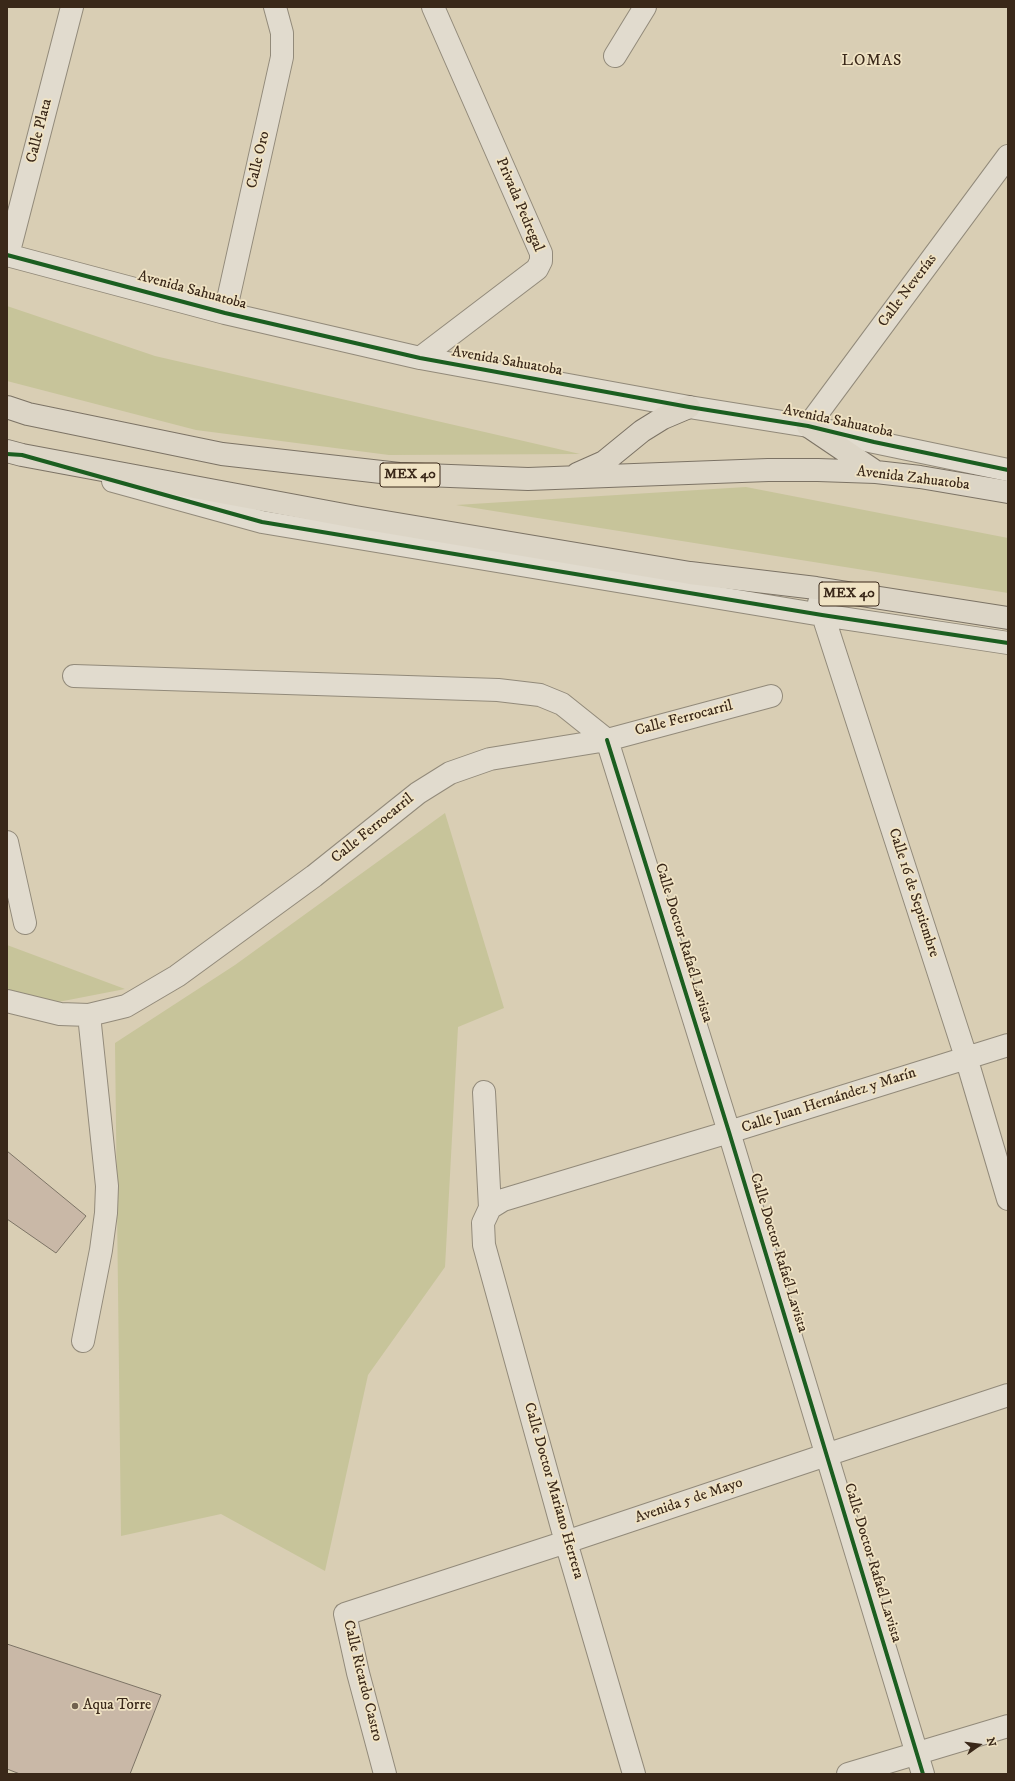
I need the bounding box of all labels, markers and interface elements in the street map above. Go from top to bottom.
district label: LOMAS [842,52,902,72]
street label: Calle Plata [23,97,57,165]
street label: Calle Oro [244,130,274,190]
street label: Privada Pedregal [491,155,547,255]
street label: Calle Neverías [875,251,941,331]
street label: Avenida Sahuatoba [136,268,248,314]
street label: Avenida Sahuatoba [450,343,564,381]
street label: Avenida Sahuatoba [781,402,895,442]
road number: MEX 40 [380,463,440,487]
street label: Avenida Zahuatoba [855,463,971,495]
road number: MEX 40 [819,582,879,606]
street label: Calle Ferrocarril [633,697,735,741]
street label: Calle Ferrocarril [328,790,418,868]
street label: Calle 16 de Septiembre [884,826,942,960]
street label: Calle Doctor Rafaél Lavista [650,861,716,1025]
street label: Calle Juan Hernández y Marín [739,1064,919,1138]
street label: Calle Doctor Rafaél Lavista [745,1171,811,1335]
street label: Calle Doctor Mariano Herrera [519,1401,587,1581]
street label: Avenida 5 de Mayo [633,1474,745,1528]
street label: Calle Doctor Rafaél Lavista [839,1481,905,1645]
street label: Calle Ricardo Castro [338,1619,386,1743]
place label: Aqua Torre [83,1697,151,1715]
marker: Aqua Torre [70,1701,80,1711]
north arrow [959,1725,999,1765]
text: N [983,1736,999,1748]

